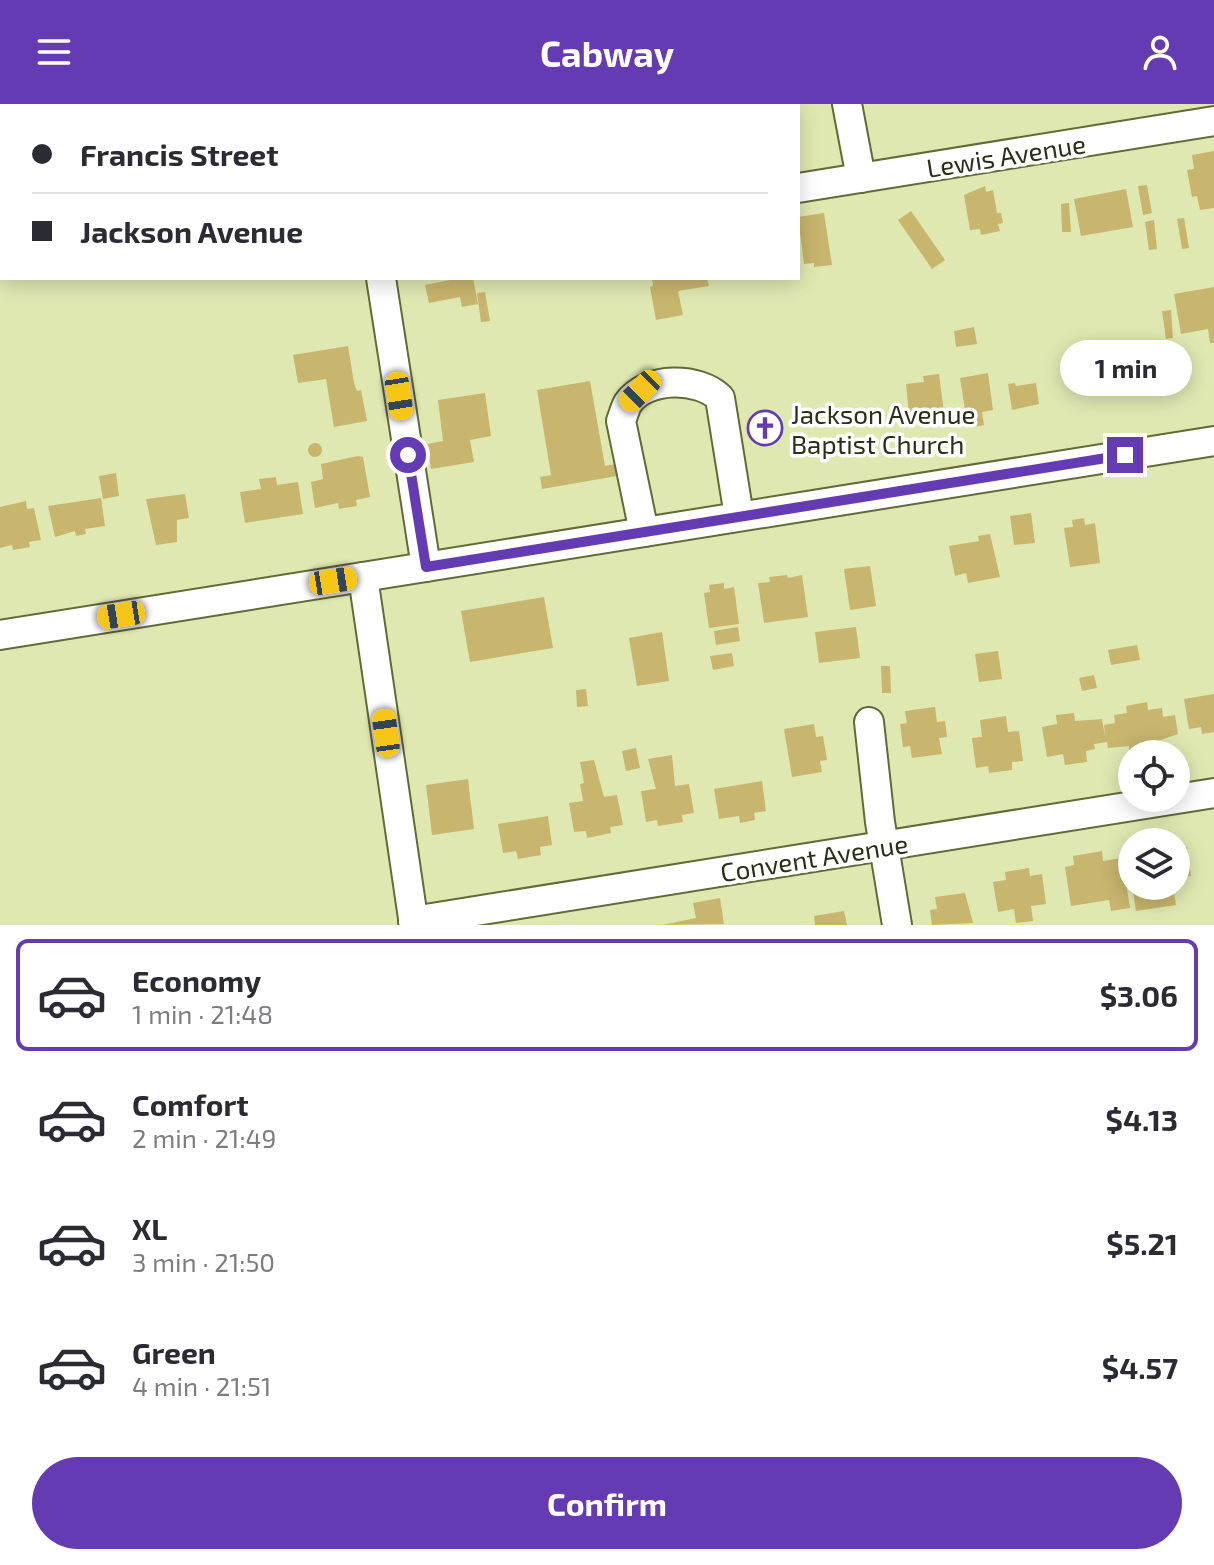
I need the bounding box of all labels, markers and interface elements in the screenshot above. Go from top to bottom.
icon: menu [32,30,76,74]
icon: person [1138,30,1182,74]
text: Cabway [540,31,674,74]
street label: Lewis Avenue [924,127,1088,183]
text: Francis Street [80,136,279,172]
text: Jackson Avenue [80,213,303,249]
callout: 1 min [1059,339,1191,395]
text: 1 min [1095,352,1157,383]
car [615,366,665,416]
car [383,370,415,422]
place label: Jackson Avenue Baptist Church [791,398,975,459]
church icon: Jackson Avenue Baptist Church [746,409,784,447]
route start [390,437,426,473]
route end [1107,437,1143,473]
car [307,565,359,597]
car [95,599,147,631]
car [371,708,401,758]
map controls [1118,740,1190,900]
button: locate [1118,740,1190,812]
street label: Convent Avenue [718,827,910,887]
button: layers [1118,828,1190,900]
icon: car [36,959,108,1031]
text: Economy [132,962,261,998]
text: $3.06 [1100,977,1178,1013]
text: 1 min · 21:48 [132,998,273,1029]
icon: car [36,1083,108,1155]
text: Comfort [132,1086,249,1122]
text: $4.13 [1106,1101,1178,1137]
text: 2 min · 21:49 [132,1122,276,1153]
icon: car [36,1207,108,1279]
text: XL [132,1210,167,1246]
text: $5.21 [1106,1225,1178,1261]
text: 3 min · 21:50 [132,1246,275,1277]
icon: car [36,1331,108,1403]
text: Green [132,1334,216,1370]
text: $4.57 [1102,1349,1178,1385]
text: 4 min · 21:51 [132,1370,271,1401]
button: Confirm [32,1457,1182,1549]

